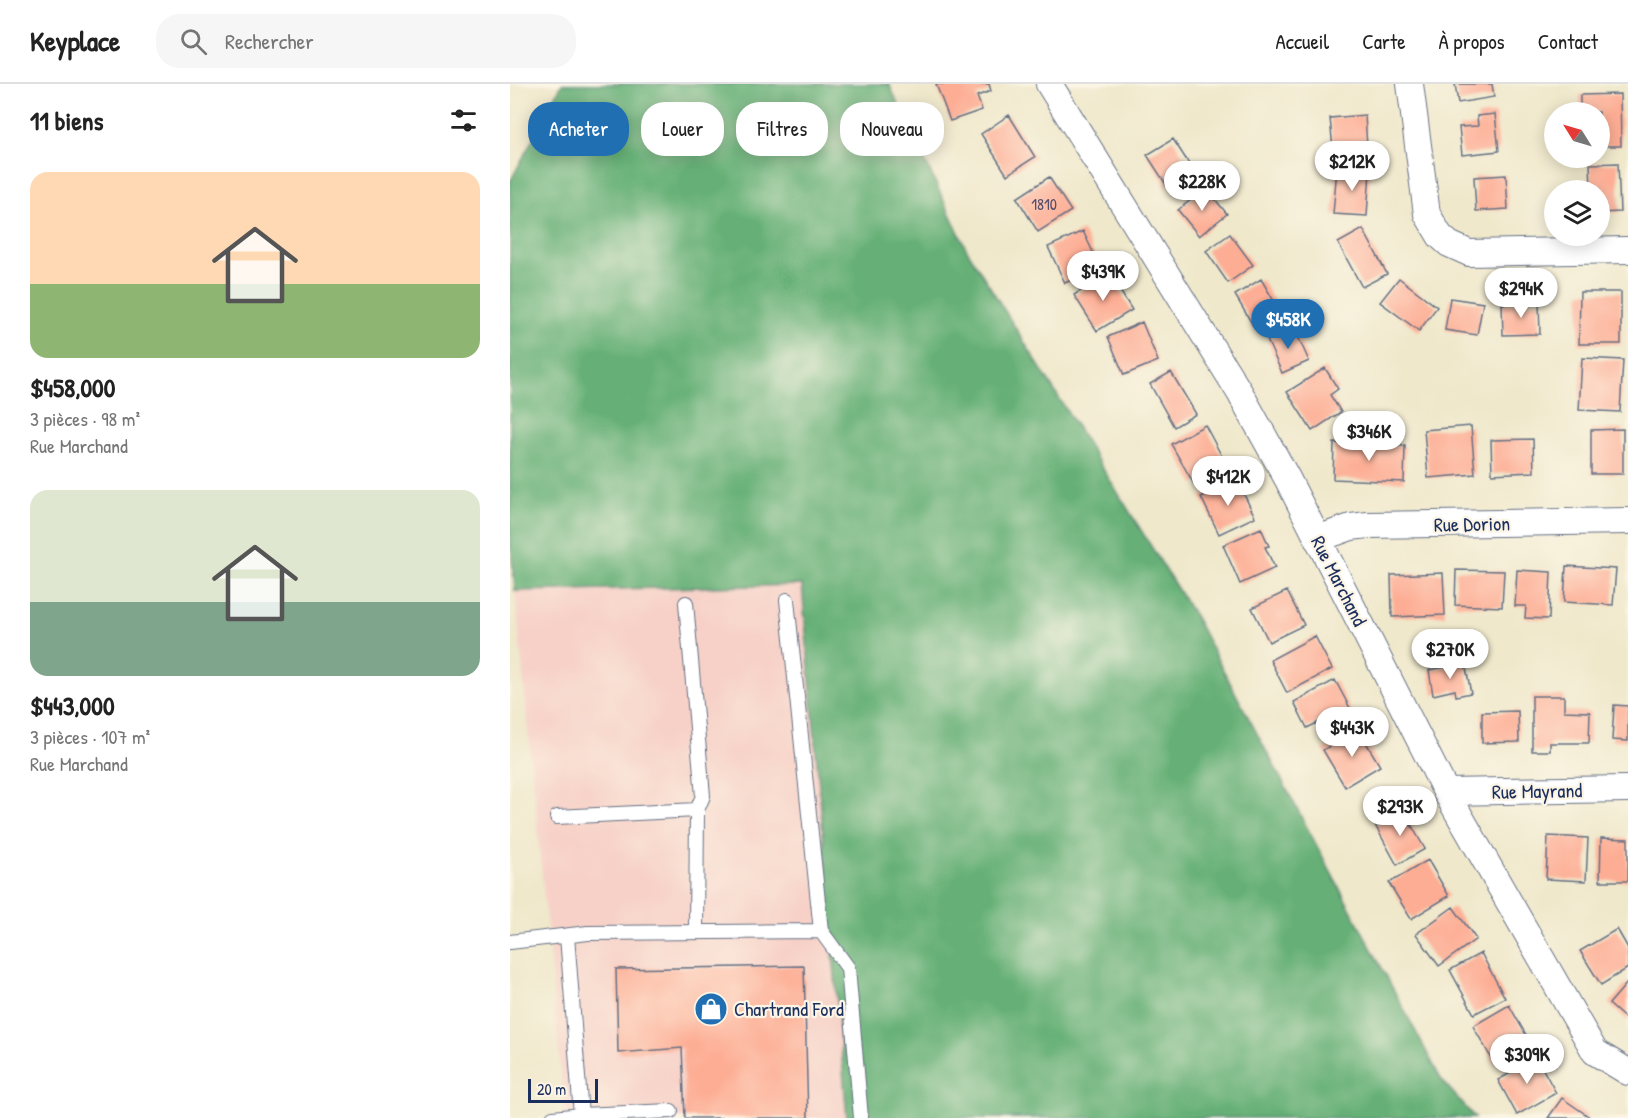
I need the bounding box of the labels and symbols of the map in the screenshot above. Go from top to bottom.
north arrow [1544,102,1610,168]
pin: $212K [1310,141,1394,192]
pin: $228K [1160,161,1244,212]
house number: 1810 [1031,193,1057,215]
pin: $439K [1061,251,1145,302]
pin: $294K [1479,268,1563,319]
pin: $458K [1246,299,1330,350]
pin: $346K [1327,411,1411,462]
pin: $412K [1186,456,1270,507]
street label: Rue Dorion [1434,509,1510,538]
street label: Rue Marchand [1305,531,1374,631]
pin: $270K [1408,629,1492,680]
pin: $443K [1310,707,1394,758]
street label: Rue Mayrand [1492,776,1583,805]
pin: $293K [1358,786,1442,837]
shop icon: Chartrand Ford [693,991,729,1027]
place label: Chartrand Ford [734,995,844,1022]
pin: $309K [1485,1034,1569,1085]
scale bar [528,1076,598,1104]

